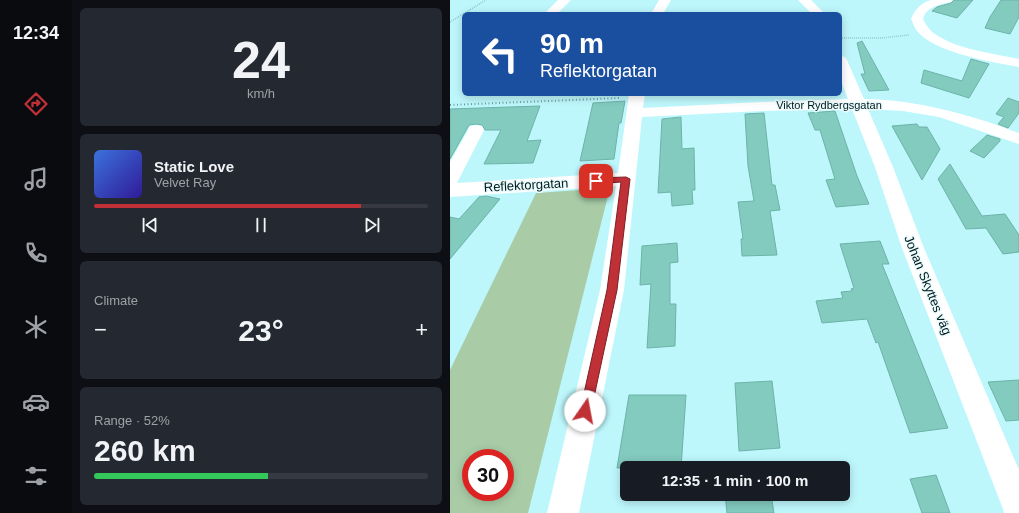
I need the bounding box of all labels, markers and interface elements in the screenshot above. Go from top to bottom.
text: 12:34 [13,23,59,43]
icon: left [474,28,526,80]
text: 90 m [540,28,604,59]
text: 24 [232,31,290,89]
text: Reflektorgatan [540,61,657,81]
text: km/h [247,86,275,101]
icon: directions [22,90,50,118]
street label: Viktor Rydbergsgatan [776,99,882,111]
text: Static Love [154,158,234,175]
pin [579,164,613,198]
icon: music [22,165,50,193]
icon: arrive [585,170,607,192]
text: Velvet Ray [154,175,216,190]
street label: Reflektorgatan [483,175,569,195]
icon: previous [139,214,161,236]
icon: pause [250,214,272,236]
icon: next [361,214,383,236]
street label: Johan Skyttes väg [901,233,955,337]
icon: phone [22,239,50,267]
text: Climate [94,293,138,308]
icon: climate [22,313,50,341]
text: 23° [238,314,284,347]
text: − [94,317,107,342]
text: + [415,317,428,342]
icon: car [22,388,50,416]
position arrow [564,390,606,432]
text: Range · 52% [94,413,170,428]
text: 260 km [94,434,196,467]
speed limit sign: 30 [462,449,514,501]
icon: filters [22,462,50,490]
text: 12:35 · 1 min · 100 m [662,472,808,489]

